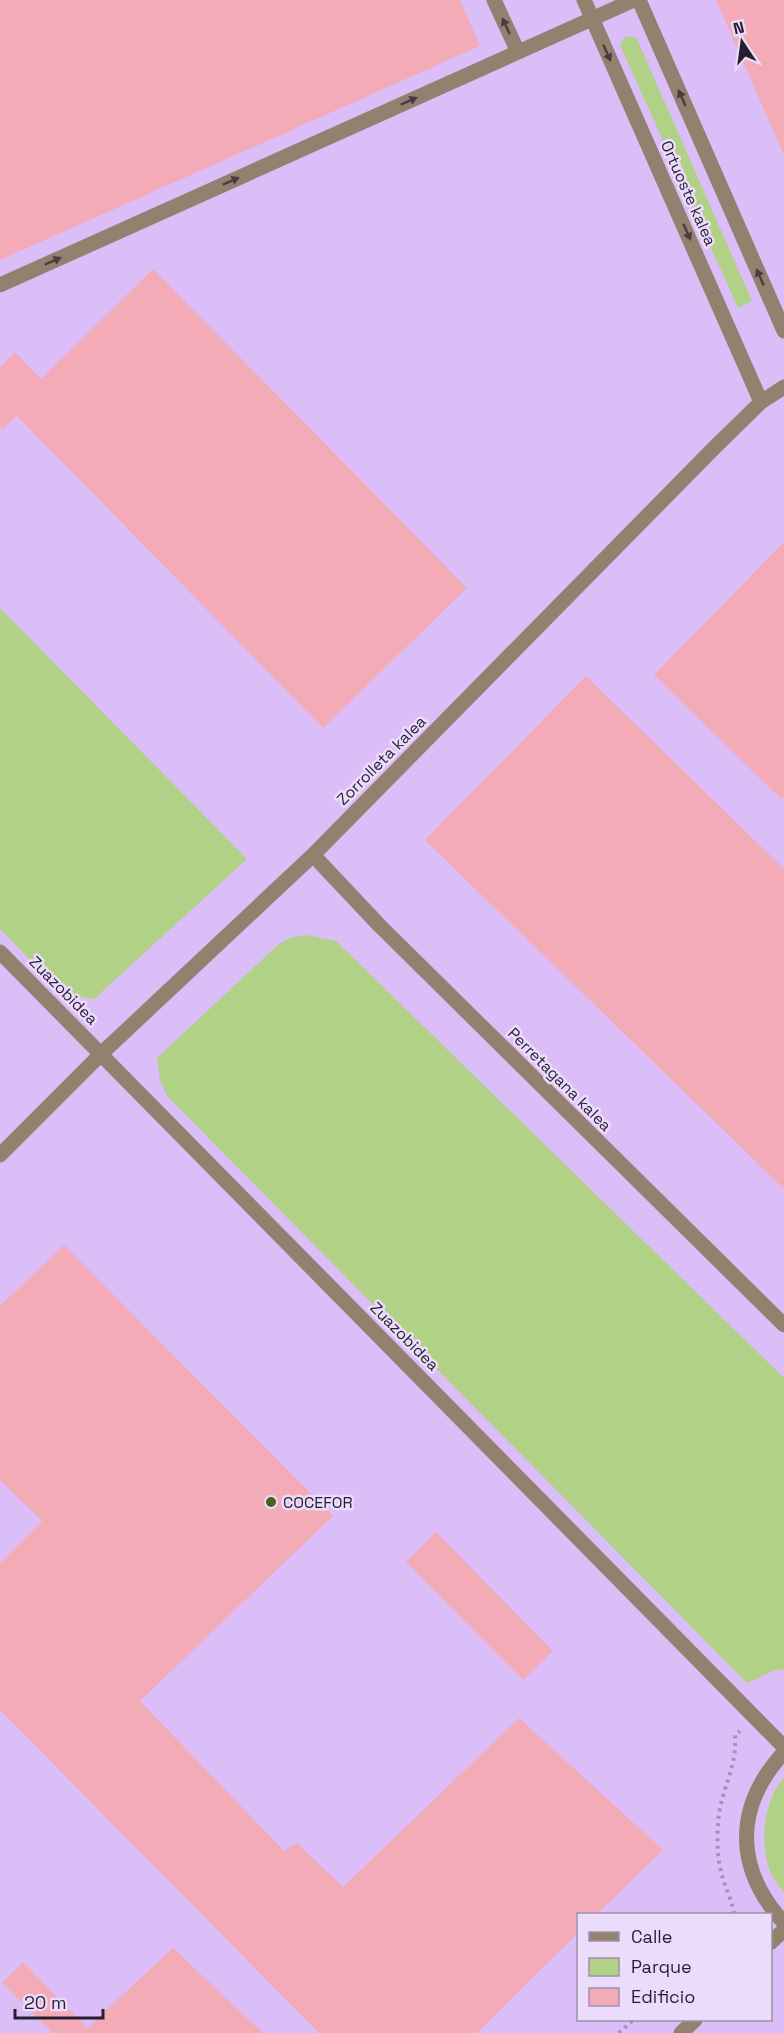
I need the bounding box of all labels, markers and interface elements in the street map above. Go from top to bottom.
north arrow [712,12,772,72]
text: N [731,16,746,39]
one-way arrow [502,18,511,35]
one-way arrow [603,45,612,62]
one-way arrow [677,89,687,107]
one-way arrow [401,96,419,106]
street label: Ortuoste kalea [656,137,721,249]
one-way arrow [223,176,240,185]
one-way arrow [682,223,691,240]
one-way arrow [45,256,62,265]
one-way arrow [755,268,765,286]
street label: Zorrolleta kalea [332,711,431,810]
street label: Zuazobidea [25,951,103,1029]
street label: Perretagana kalea [503,1023,616,1136]
street label: Zuazobidea [366,1297,444,1375]
place label: COCEFOR [283,1492,353,1513]
marker: COCEFOR [264,1495,278,1509]
legend [577,1913,772,2021]
text: Calle [631,1925,672,1948]
text: Parque [631,1955,692,1978]
scale bar [15,1982,104,2020]
text: Edificio [631,1985,695,2008]
text: 20 m [24,1991,67,2014]

